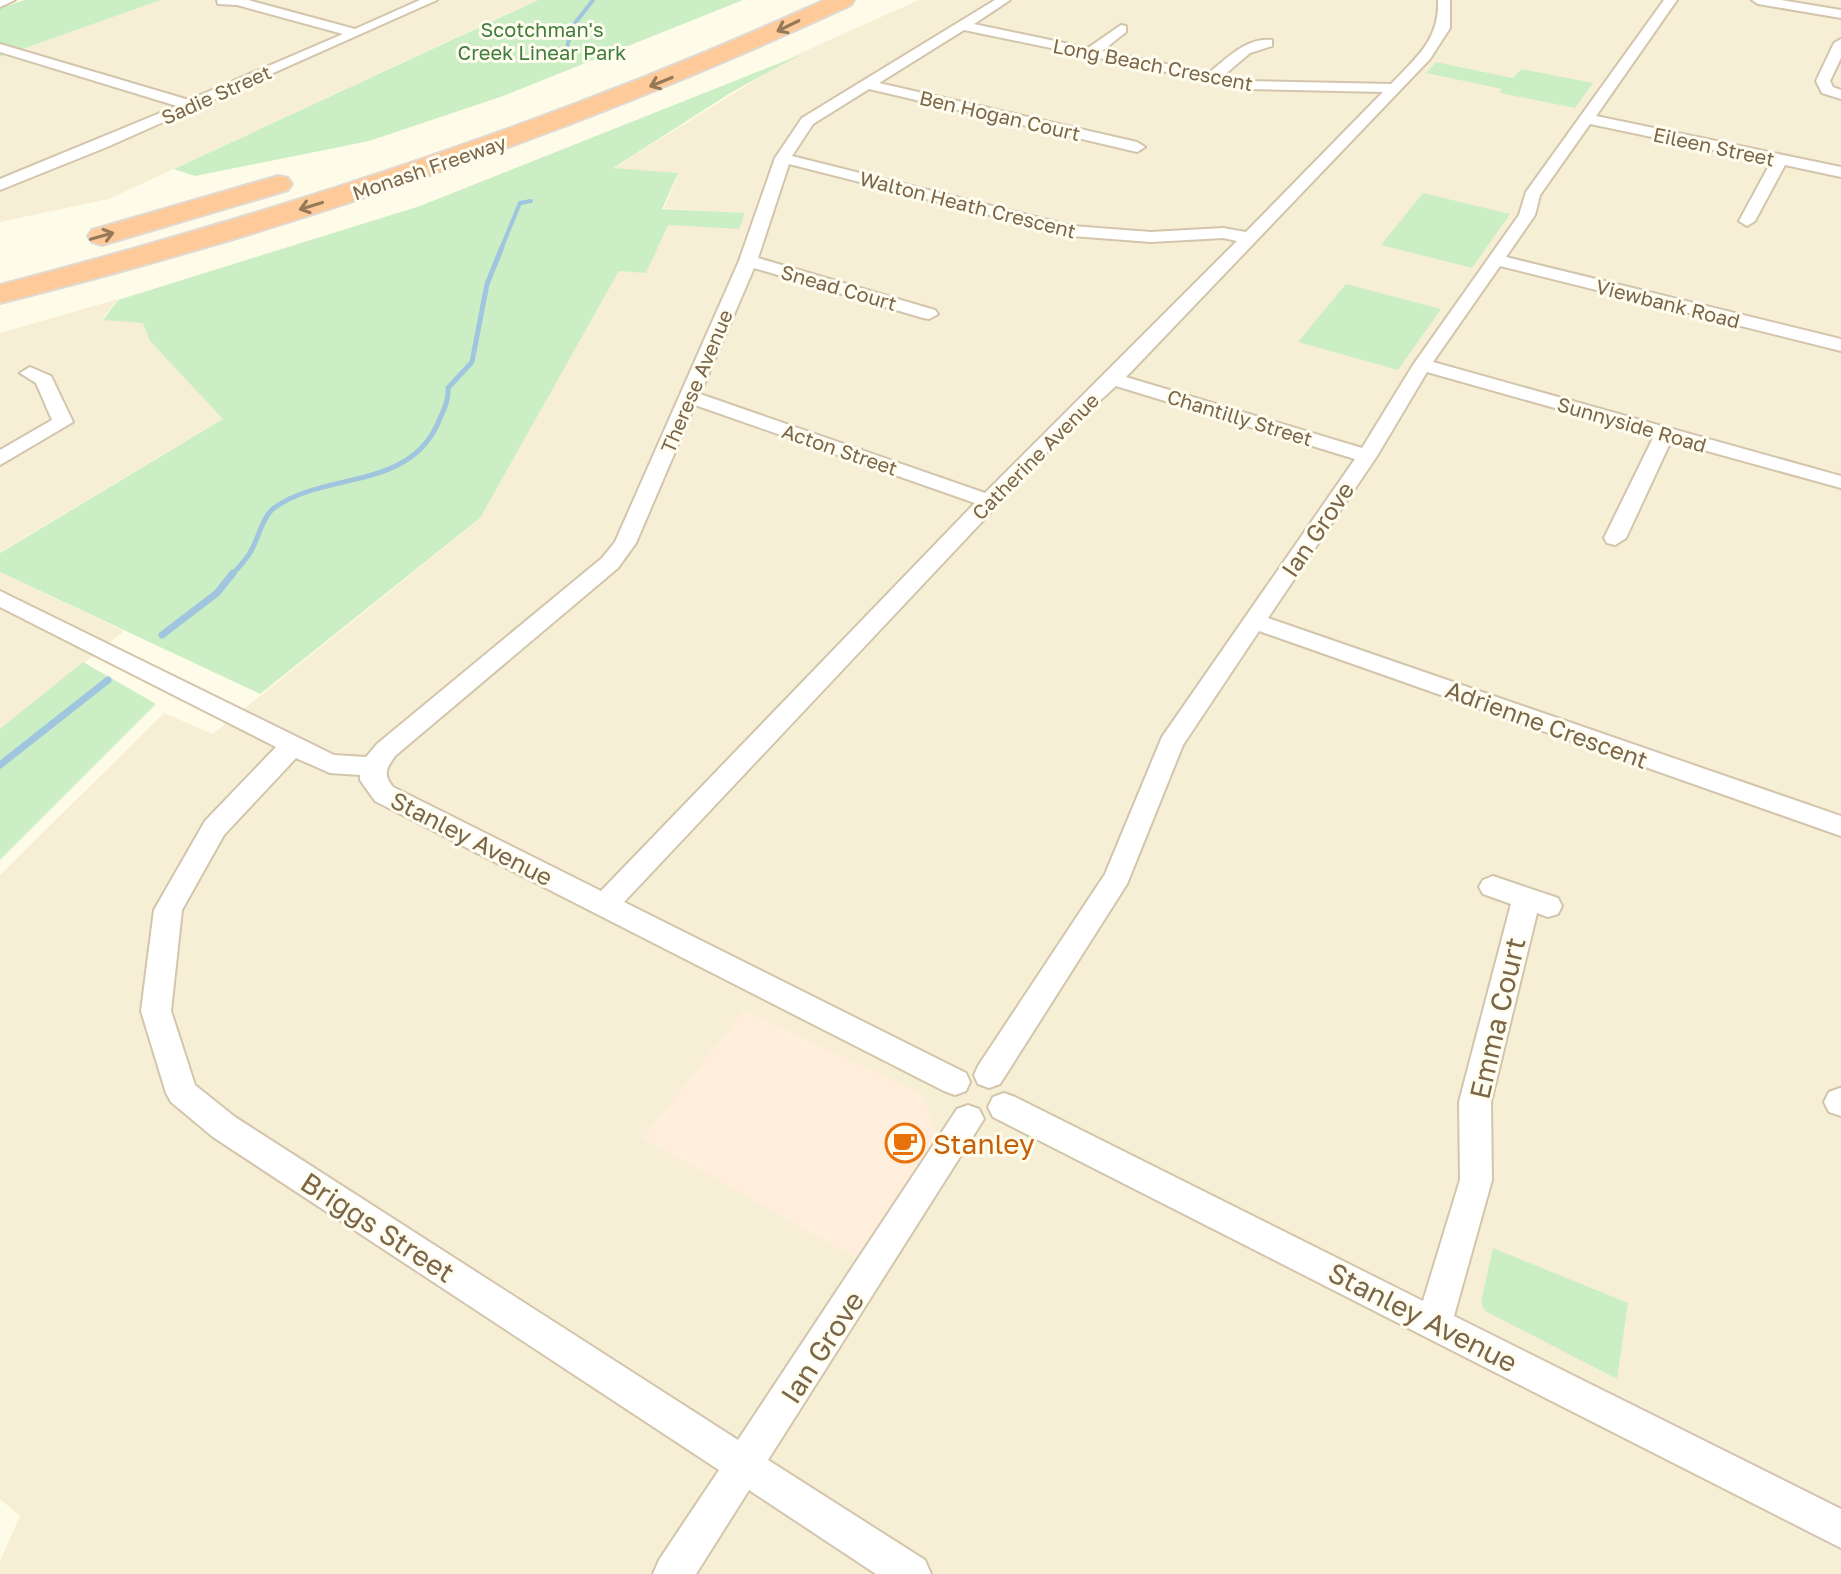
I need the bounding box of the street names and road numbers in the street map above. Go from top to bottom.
street label: Long Beach Crescent [1051,33,1255,95]
street label: Sadie Street [157,59,275,129]
street label: Ben Hogan Court [917,85,1083,145]
street label: Eileen Street [1651,121,1777,171]
street label: Monash Freeway [349,129,509,205]
street label: Walton Heath Crescent [857,165,1079,243]
street label: Snead Court [778,259,900,315]
street label: Viewbank Road [1594,274,1742,332]
street label: Therese Avenue [655,306,737,456]
street label: Chantilly Street [1165,384,1315,450]
street label: Catherine Avenue [967,388,1103,524]
street label: Sunnyside Road [1555,391,1709,457]
street label: Acton Street [779,418,901,480]
street label: Ian Grove [1275,476,1359,582]
street label: Adrienne Crescent [1442,674,1652,774]
street label: Stanley Avenue [386,785,558,891]
street label: Emma Court [1462,934,1532,1102]
street label: Briggs Street [295,1165,461,1289]
street label: Stanley Avenue [1323,1255,1523,1379]
street label: Ian Grove [774,1285,870,1409]

